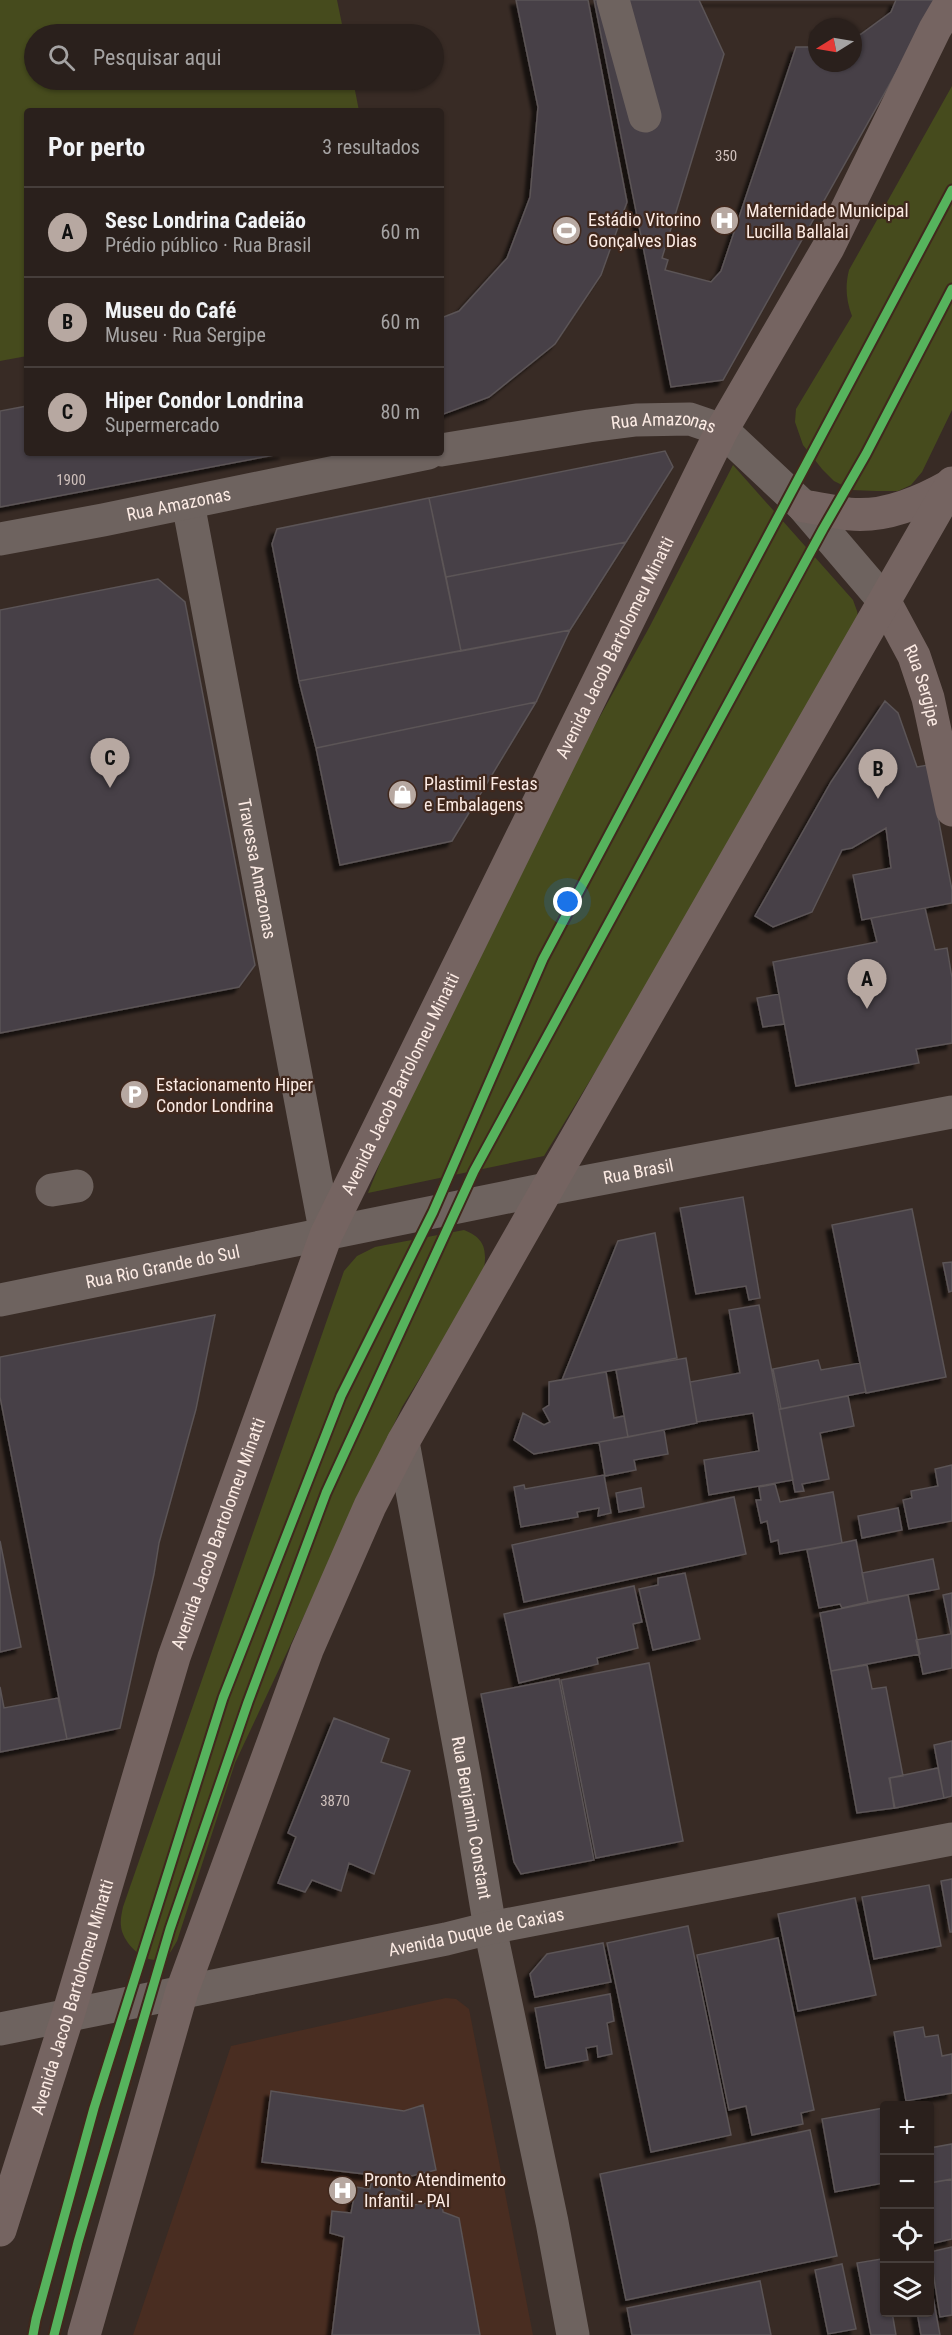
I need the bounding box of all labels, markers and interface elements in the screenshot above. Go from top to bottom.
north arrow [808,18,862,72]
search box [24,24,444,90]
icon: search [45,41,78,74]
text: Pesquisar aqui [93,45,222,70]
text: Por perto [48,132,145,162]
text: 3 resultados [322,135,420,159]
house number: 350 [715,147,737,165]
place label: Maternidade Municipal Lucilla Ballalai [746,200,909,242]
hospital icon: Maternidade Municipal Lucilla Ballalai [709,205,741,237]
text: Sesc Londrina Cadeião [105,208,306,233]
place label: Estádio Vitorino Gonçalves Dias [588,209,701,251]
sports icon: Estádio Vitorino Gonçalves Dias [551,214,583,246]
text: A [62,220,73,244]
text: 60 m [381,220,420,244]
text: Prédio público · Rua Brasil [105,233,311,257]
text: Museu do Café [105,298,236,323]
text: B [62,310,73,334]
text: 60 m [381,310,420,334]
text: Museu · Rua Sergipe [105,323,266,347]
text: Hiper Condor Londrina [105,388,304,413]
text: C [62,400,73,424]
text: 80 m [381,400,420,424]
street label: Rua Amazonas [610,408,719,437]
text: Supermercado [105,413,220,437]
house number: 1900 [56,471,86,489]
street label: Rua Amazonas [125,483,233,525]
street label: Avenida Jacob Bartolomeu Minatti [551,533,678,762]
street label: Rua Sergipe [900,641,945,728]
pin: C [90,738,130,788]
pin: B [858,750,898,799]
place label: Plastimil Festas e Embalagens [424,773,538,815]
shop icon: Plastimil Festas e Embalagens [387,778,419,810]
street label: Travessa Amazonas [234,796,281,940]
your location [553,887,582,916]
pin: A [848,960,886,1009]
street label: Avenida Jacob Bartolomeu Minatti [337,969,463,1198]
place label: Estacionamento Hiper Condor Londrina [156,1074,314,1116]
parking icon: Estacionamento Hiper Condor Londrina [119,1079,151,1111]
street label: Rua Brasil [601,1154,675,1188]
street label: Rua Rio Grande do Sul [84,1241,242,1292]
street label: Avenida Jacob Bartolomeu Minatti [167,1415,269,1652]
street label: Rua Benjamin Constant [447,1734,496,1901]
house number: 3870 [320,1792,350,1810]
street label: Avenida Jacob Bartolomeu Minatti [26,1877,118,2117]
street label: Avenida Duque de Caxias [386,1903,566,1960]
map controls [880,2101,934,2317]
button: + [880,2101,934,2155]
button: − [880,2155,934,2209]
place label: Pronto Atendimento Infantil - PAI [364,2169,506,2211]
hospital icon: Pronto Atendimento Infantil - PAI [327,2174,359,2206]
button: locate [880,2209,934,2263]
button: layers [880,2263,934,2317]

